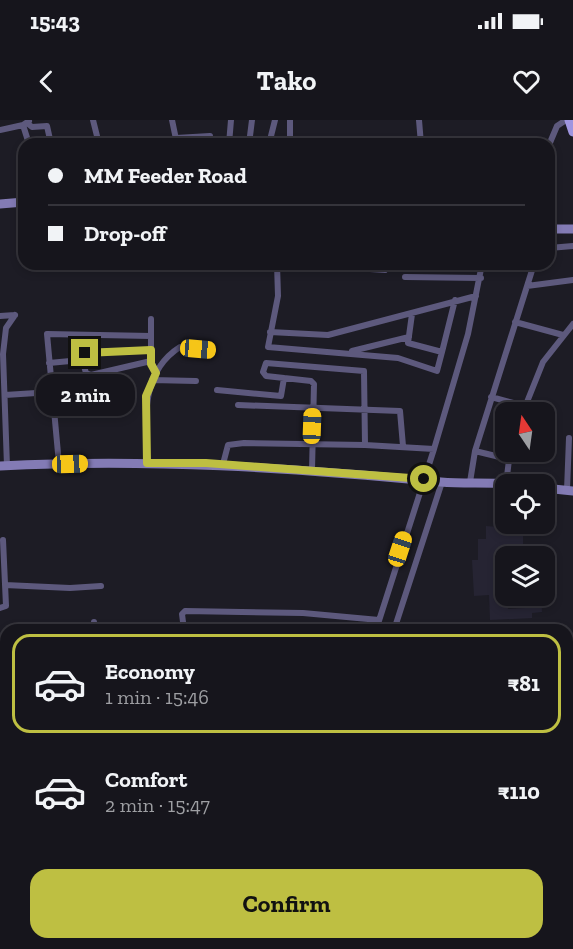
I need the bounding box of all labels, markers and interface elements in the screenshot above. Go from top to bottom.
text: 15:43 [30,8,80,35]
icon: back [30,65,63,98]
text: Tako [257,65,316,97]
icon: heart [510,65,543,98]
text: MM Feeder Road [84,162,247,189]
text: Drop-off [84,220,166,247]
car [179,338,217,360]
route end [71,339,98,366]
callout: 2 min [36,374,134,416]
text: 2 min [61,383,110,407]
north arrow [495,402,555,462]
map controls [495,402,555,606]
car [302,408,322,444]
car [52,454,88,474]
route start [410,465,437,492]
button: locate [495,474,555,534]
car [386,529,414,569]
button: layers [495,546,555,606]
icon: car [33,657,87,711]
text: Economy [105,658,195,685]
text: ₹81 [507,670,540,697]
text: 1 min · 15:46 [105,685,209,709]
icon: car [33,765,87,819]
text: Comfort [105,766,187,793]
text: ₹110 [498,778,540,805]
text: 2 min · 15:47 [105,793,210,817]
button: Confirm [30,869,543,938]

